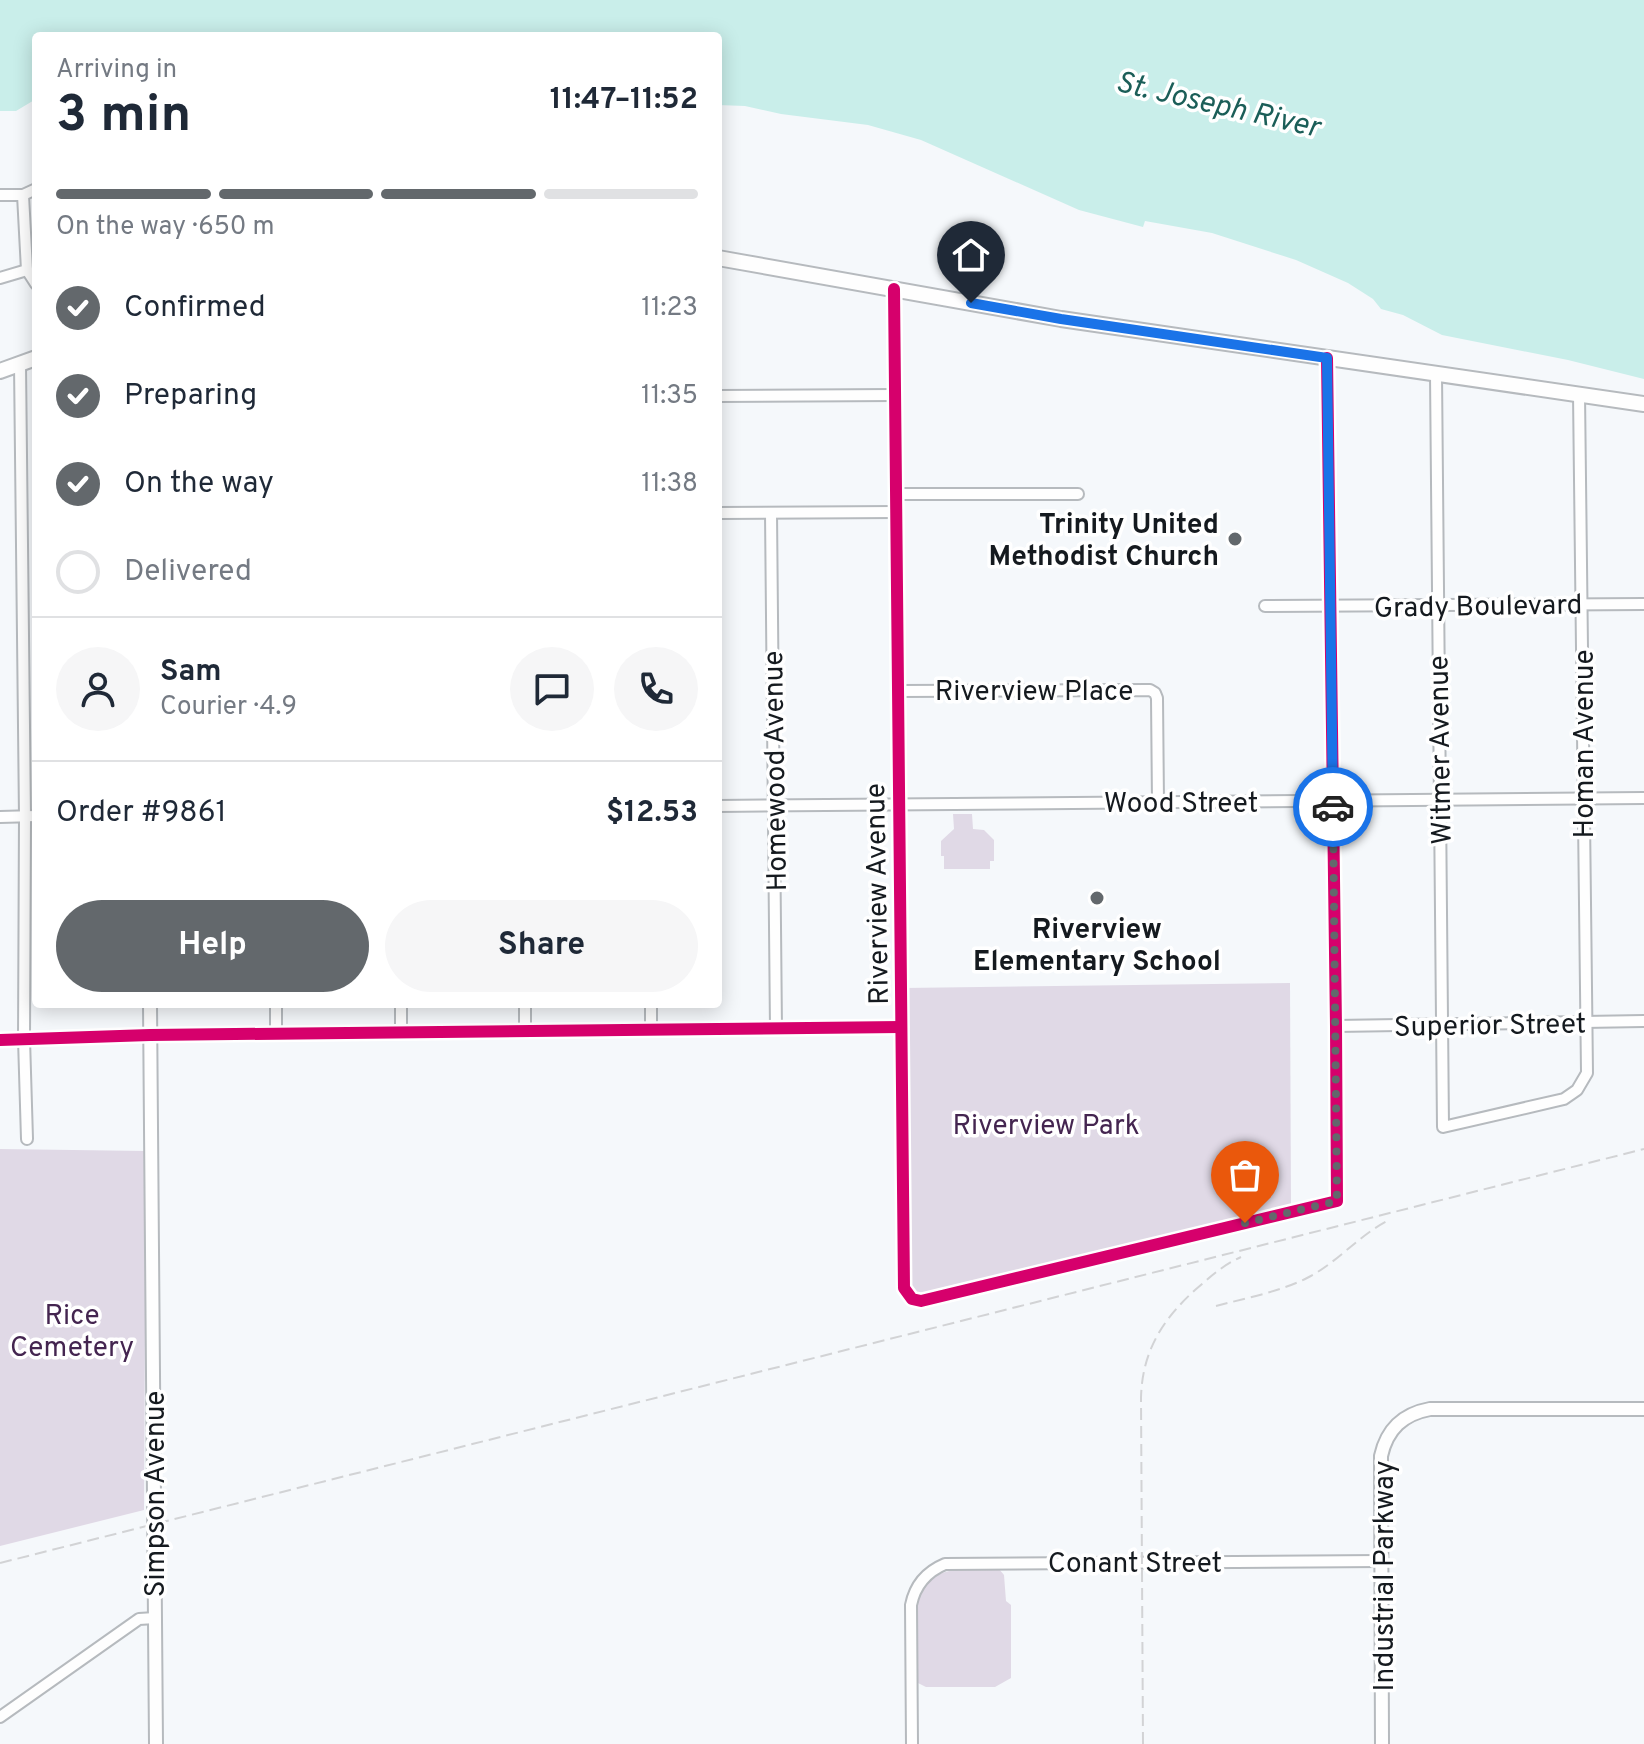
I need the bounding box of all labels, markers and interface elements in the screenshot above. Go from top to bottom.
text: Arriving in [56,54,177,87]
water label: St. Joseph River [1112,65,1325,148]
text: 11:47–11:52 [550,82,698,119]
text: 3 min [56,84,191,150]
text: On the way · 650 m [56,211,275,244]
pin [937,221,1005,303]
icon: home [949,233,993,277]
icon: check [56,286,100,330]
text: Confirmed [124,290,266,327]
text: 11:23 [641,292,698,325]
icon: check [56,374,100,418]
text: Preparing [124,378,257,415]
text: 11:35 [641,380,698,413]
icon: check [56,462,100,506]
text: On the way [124,466,274,503]
text: 11:38 [641,468,698,501]
place label: Trinity United Methodist Church [989,508,1219,576]
marker: Trinity United Methodist Church [1226,530,1244,548]
text: Delivered [124,554,252,591]
street label: Grady Boulevard [1373,588,1583,628]
button: person [56,647,140,731]
button: chat [510,647,594,731]
button: phone [614,647,698,731]
street label: Homewood Avenue [757,650,797,892]
street label: Homan Avenue [1568,650,1604,838]
text: Sam [160,654,222,691]
street label: Witmer Avenue [1422,655,1462,845]
street label: Riverview Place [935,675,1133,711]
text: Courier · 4.9 [160,691,297,724]
courier [1293,767,1373,847]
street label: Riverview Avenue [859,783,899,1005]
icon: car [1311,785,1355,829]
street label: Wood Street [1104,787,1258,823]
text: Order #9861 [56,795,227,832]
text: $12.53 [606,795,698,832]
marker: Riverview Elementary School [1088,889,1106,907]
button: Help [56,900,369,992]
button: Share [385,900,698,992]
place label: Riverview Elementary School [973,913,1221,981]
street label: Superior Street [1394,1007,1586,1047]
park label: Riverview Park [952,1109,1140,1145]
pin [1211,1141,1279,1223]
icon: bag [1223,1153,1267,1197]
park label: Rice Cemetery [10,1299,134,1367]
street label: Simpson Avenue [139,1391,175,1597]
street label: Industrial Parkway [1368,1461,1404,1692]
street label: Conant Street [1048,1547,1222,1583]

